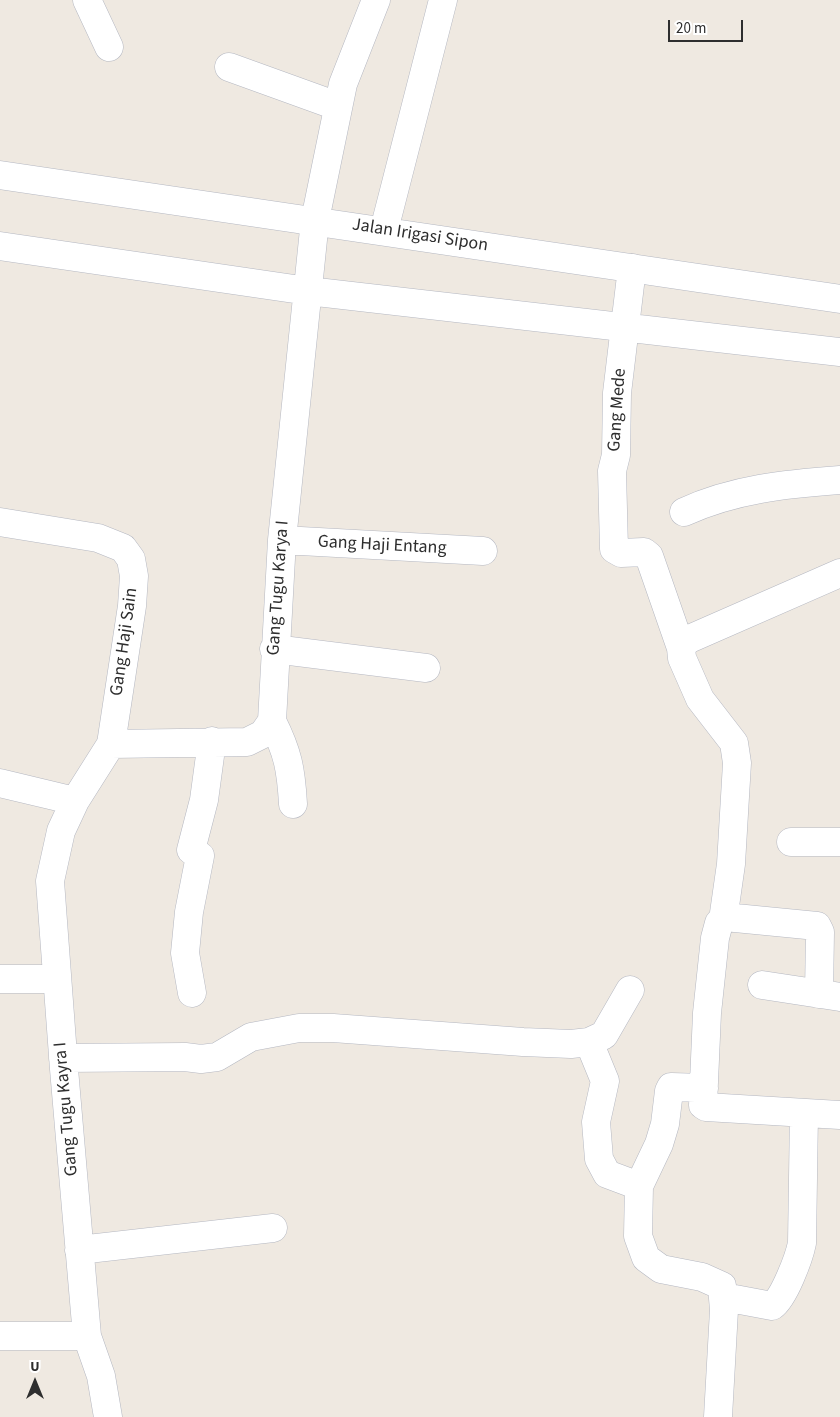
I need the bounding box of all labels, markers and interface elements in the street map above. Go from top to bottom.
scale bar [670,10,745,42]
text: 20 m [676,18,706,39]
street label: Jalan Irigasi Sipon [351,215,489,257]
street label: Gang Mede [604,368,632,452]
street label: Gang Tugu Karya I [264,520,294,656]
street label: Gang Haji Entang [317,532,447,560]
street label: Gang Haji Sain [107,587,143,697]
street label: Gang Tugu Kayra I [50,1041,84,1177]
north arrow [10,1357,60,1407]
text: U [30,1357,40,1377]

